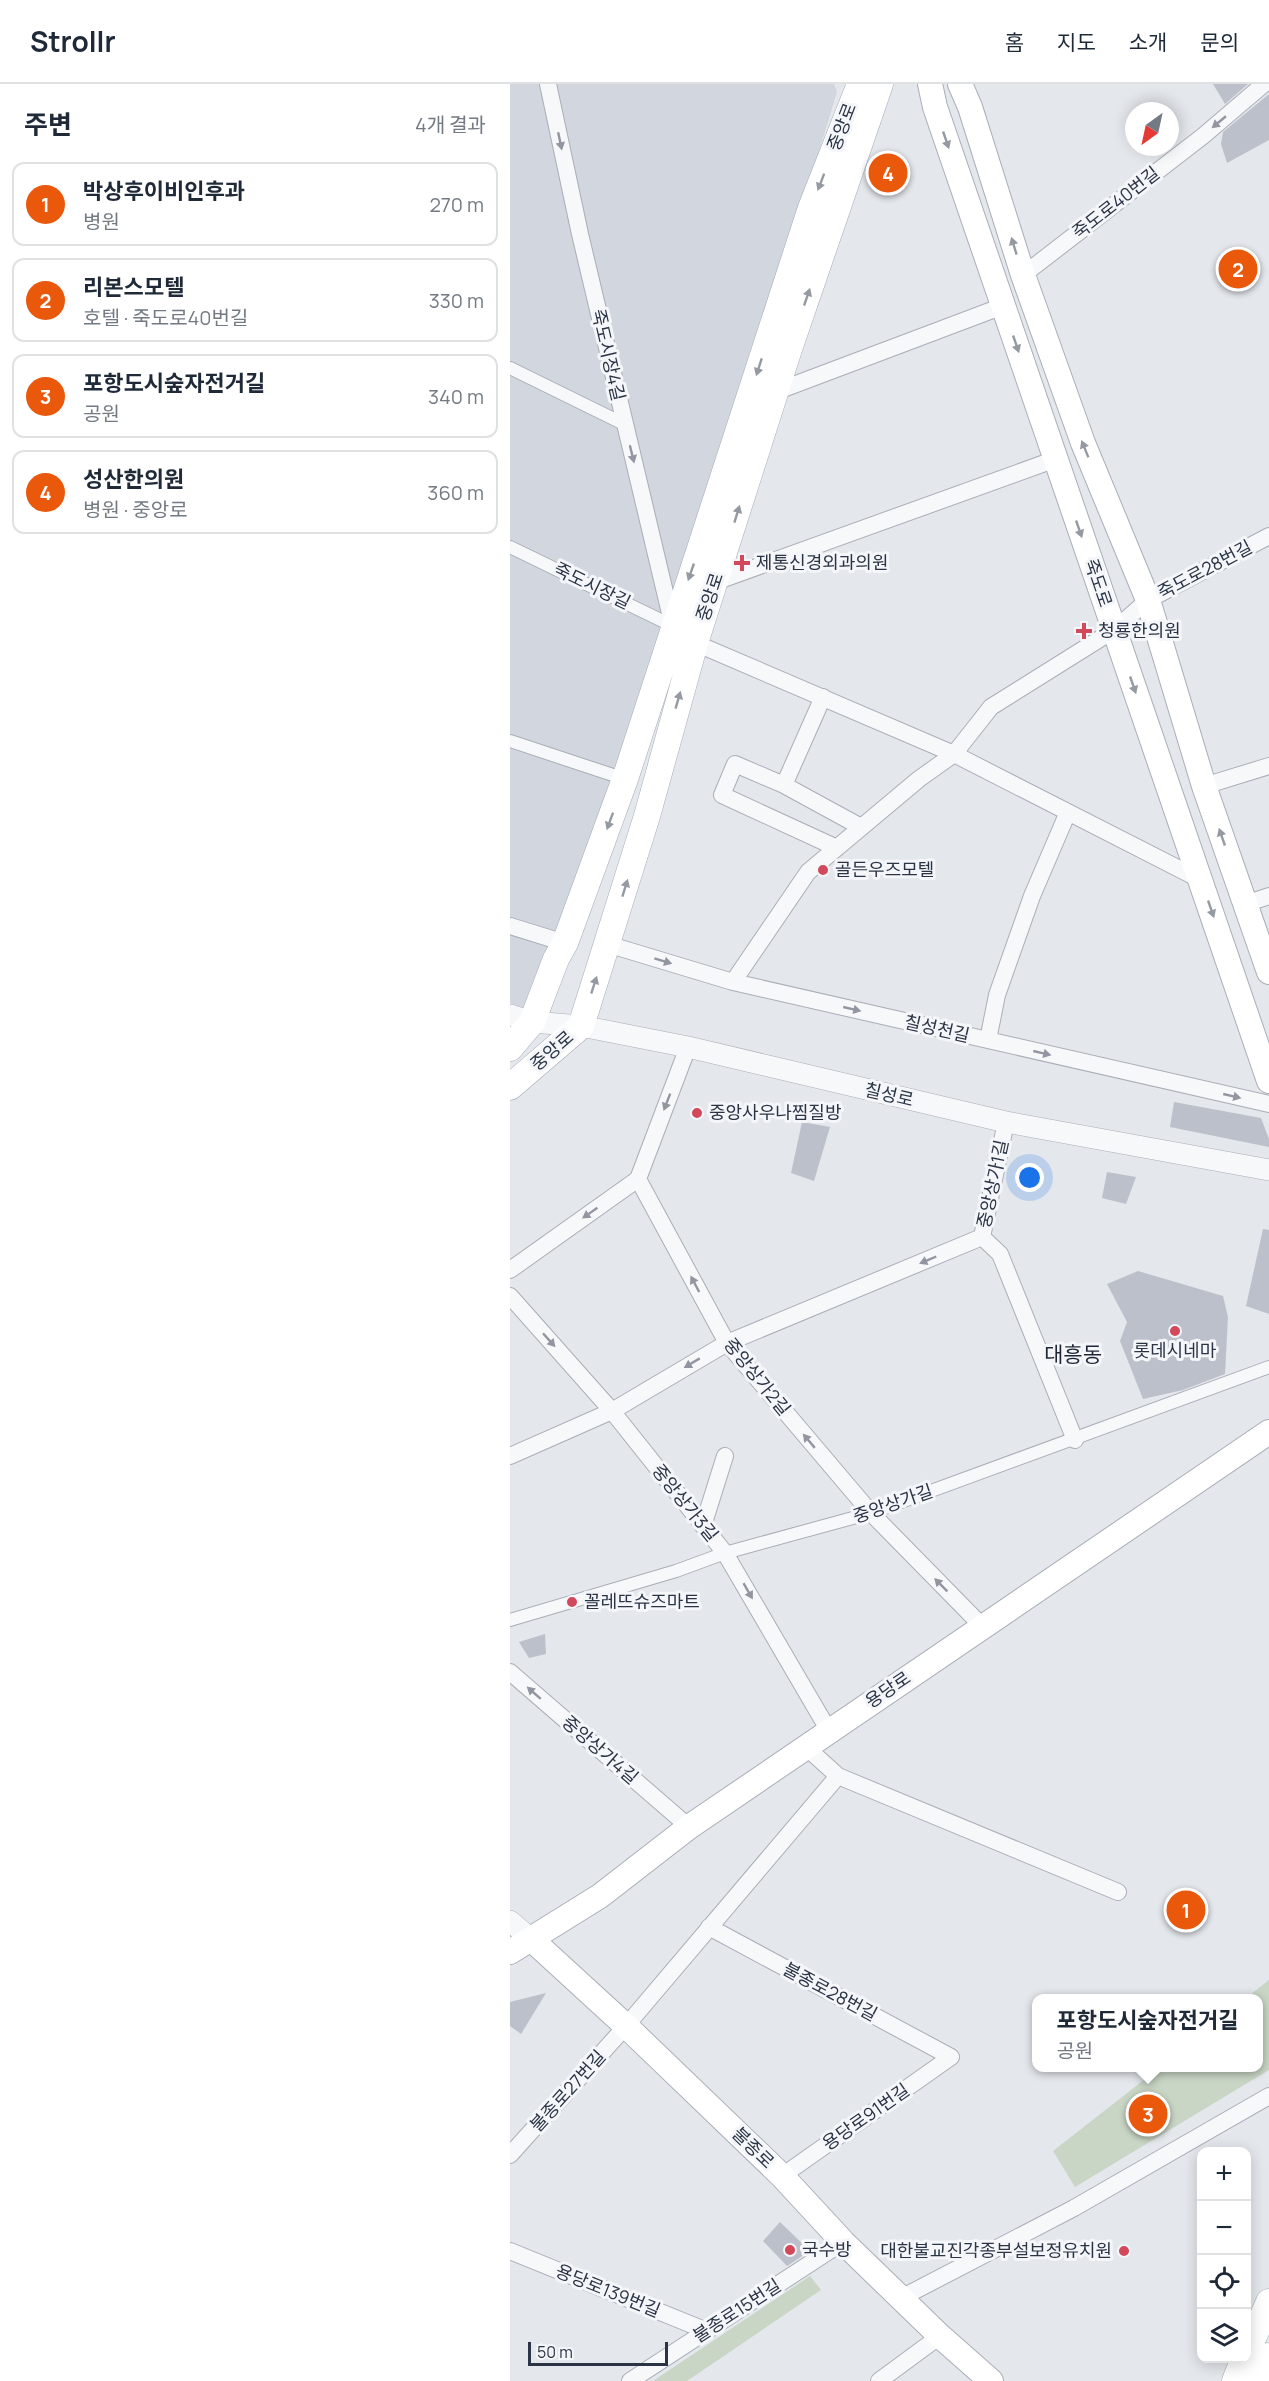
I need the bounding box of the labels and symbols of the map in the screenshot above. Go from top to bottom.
street label: 중앙로 [821,99,861,154]
north arrow [1125,102,1179,156]
one-way arrow [1212,115,1227,128]
one-way arrow [942,131,952,149]
one-way arrow [556,132,565,151]
pin: 4 [868,150,908,196]
street label: 죽도로40번길 [1067,161,1164,244]
one-way arrow [815,174,825,192]
one-way arrow [1009,237,1018,255]
pin: 2 [1218,246,1258,291]
one-way arrow [803,288,812,306]
street label: 죽도시장4길 [587,307,631,403]
one-way arrow [1012,336,1022,354]
one-way arrow [754,358,763,376]
one-way arrow [1080,440,1090,458]
one-way arrow [627,445,637,463]
one-way arrow [732,505,742,523]
one-way arrow [1075,520,1085,538]
street label: 죽도로28번길 [1153,534,1256,604]
place label: 제통신경외과의원 [756,550,888,574]
marker: 제통신경외과의원 [733,554,751,572]
street label: 죽도로 [1080,555,1118,610]
street label: 죽도시장길 [550,556,635,614]
one-way arrow [686,564,696,582]
street label: 중앙로 [690,569,728,624]
place label: 청룡한의원 [1098,618,1181,642]
marker: 청룡한의원 [1075,622,1093,640]
one-way arrow [1129,676,1139,694]
one-way arrow [674,691,684,709]
one-way arrow [604,812,614,830]
one-way arrow [1216,828,1226,846]
place label: 골든우즈모텔 [835,857,934,881]
marker: 골든우즈모텔 [816,863,830,877]
one-way arrow [621,879,630,897]
one-way arrow [1206,900,1216,918]
one-way arrow [654,957,672,966]
one-way arrow [590,976,599,994]
one-way arrow [843,1005,861,1015]
street label: 칠성천길 [902,1009,972,1047]
street label: 중앙로 [525,1025,578,1076]
one-way arrow [1033,1048,1052,1058]
street label: 칠성로 [862,1077,916,1111]
one-way arrow [1223,1092,1242,1101]
one-way arrow [662,1093,672,1111]
place label: 중앙사우나찜질방 [709,1100,841,1124]
marker: 중앙사우나찜질방 [690,1106,704,1120]
street label: 중앙상가1길 [971,1137,1013,1230]
your location [1015,1163,1044,1192]
one-way arrow [583,1207,599,1219]
one-way arrow [919,1256,937,1265]
one-way arrow [690,1275,700,1292]
marker: 롯데시네마 [1168,1324,1182,1338]
one-way arrow [542,1332,555,1347]
street label: 중앙상가2길 [719,1333,796,1420]
place label: 롯데시네마 [1134,1338,1217,1362]
district label: 대흥동 [1044,1340,1102,1368]
one-way arrow [684,1358,700,1369]
one-way arrow [803,1434,816,1449]
street label: 중앙상가3길 [647,1459,724,1546]
street label: 중앙상가길 [850,1478,936,1528]
one-way arrow [934,1578,948,1592]
one-way arrow [742,1583,753,1599]
place label: 꼴레뜨슈즈마트 [584,1589,700,1613]
marker: 꼴레뜨슈즈마트 [565,1595,579,1609]
street label: 용당로 [860,1665,915,1713]
one-way arrow [526,1686,542,1699]
street label: 중앙상가4길 [558,1710,644,1789]
pin: 1 [1166,1888,1206,1932]
street label: 불종로28번길 [779,1956,882,2026]
street label: 불종로27번길 [524,2044,610,2136]
street label: 용당로91번길 [817,2077,914,2155]
pin: 3 [1128,2092,1168,2136]
street label: 불종로 [727,2121,780,2173]
place label: 국수방 [802,2237,852,2261]
place label: 대한불교진각종부설보정유치원 [880,2238,1112,2262]
marker: 국수방 [783,2243,797,2257]
marker: 대한불교진각종부설보정유치원 [1117,2244,1131,2258]
street label: 용당로139번길 [552,2258,664,2322]
street label: 불종로15번길 [688,2273,785,2348]
scale bar [528,2339,668,2366]

